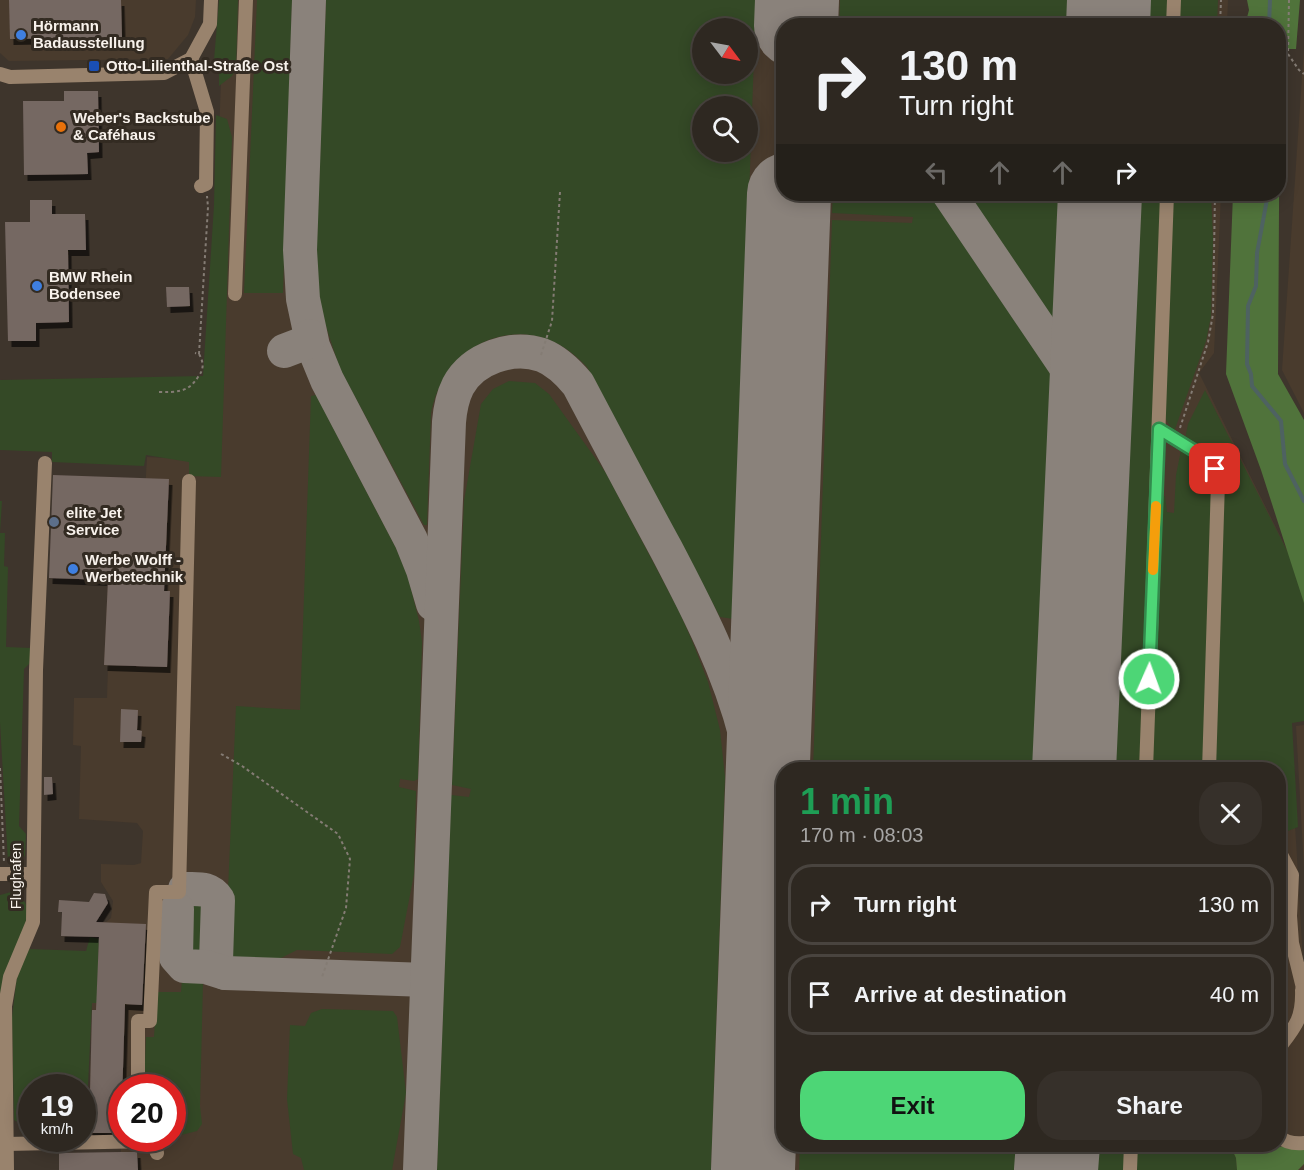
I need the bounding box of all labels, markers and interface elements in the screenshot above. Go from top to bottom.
place label: Hörmann Badausstellung [33,17,145,51]
north arrow [692,18,758,84]
map controls [692,18,758,162]
marker: Hörmann Badausstellung [14,28,28,42]
icon: right [800,42,878,120]
text: 130 m [899,42,1018,89]
place label: Otto-Lilienthal-Straße Ost [106,57,289,74]
marker: Otto-Lilienthal-Straße Ost [87,59,101,73]
text: Turn right [899,91,1014,121]
button: search [692,96,758,162]
place label: Weber's Backstube & Caféhaus [73,109,211,143]
marker: Weber's Backstube & Caféhaus [54,120,68,134]
icon: left [920,156,953,189]
icon: ahead [983,156,1016,189]
icon: ahead [1046,156,1079,189]
icon: right [1109,156,1142,189]
place label: BMW Rhein Bodensee [49,268,132,302]
marker: BMW Rhein Bodensee [30,279,44,293]
pin [1189,443,1240,494]
icon: arrive [1198,452,1231,485]
place label: elite Jet Service [66,504,122,538]
marker: elite Jet Service [47,515,61,529]
place label: Werbe Wolff - Werbetechnik [85,551,184,585]
marker: Werbe Wolff - Werbetechnik [66,562,80,576]
position arrow [1117,647,1181,711]
text: 1 min [800,781,894,822]
button: close [1199,782,1262,845]
text: 170 m · 08:03 [800,824,923,846]
street label: Flughafen [7,843,24,909]
icon: right [803,888,836,921]
text: Turn right [854,892,956,917]
text: 130 m [1198,892,1259,917]
icon: arrive [803,978,836,1011]
text: Arrive at destination [854,982,1067,1007]
text: 40 m [1210,982,1259,1007]
button: Exit [800,1071,1025,1140]
button: Share [1037,1071,1262,1140]
speed limit sign: 20 [108,1074,186,1152]
text: 19 [40,1089,74,1122]
text: km/h [41,1120,73,1137]

